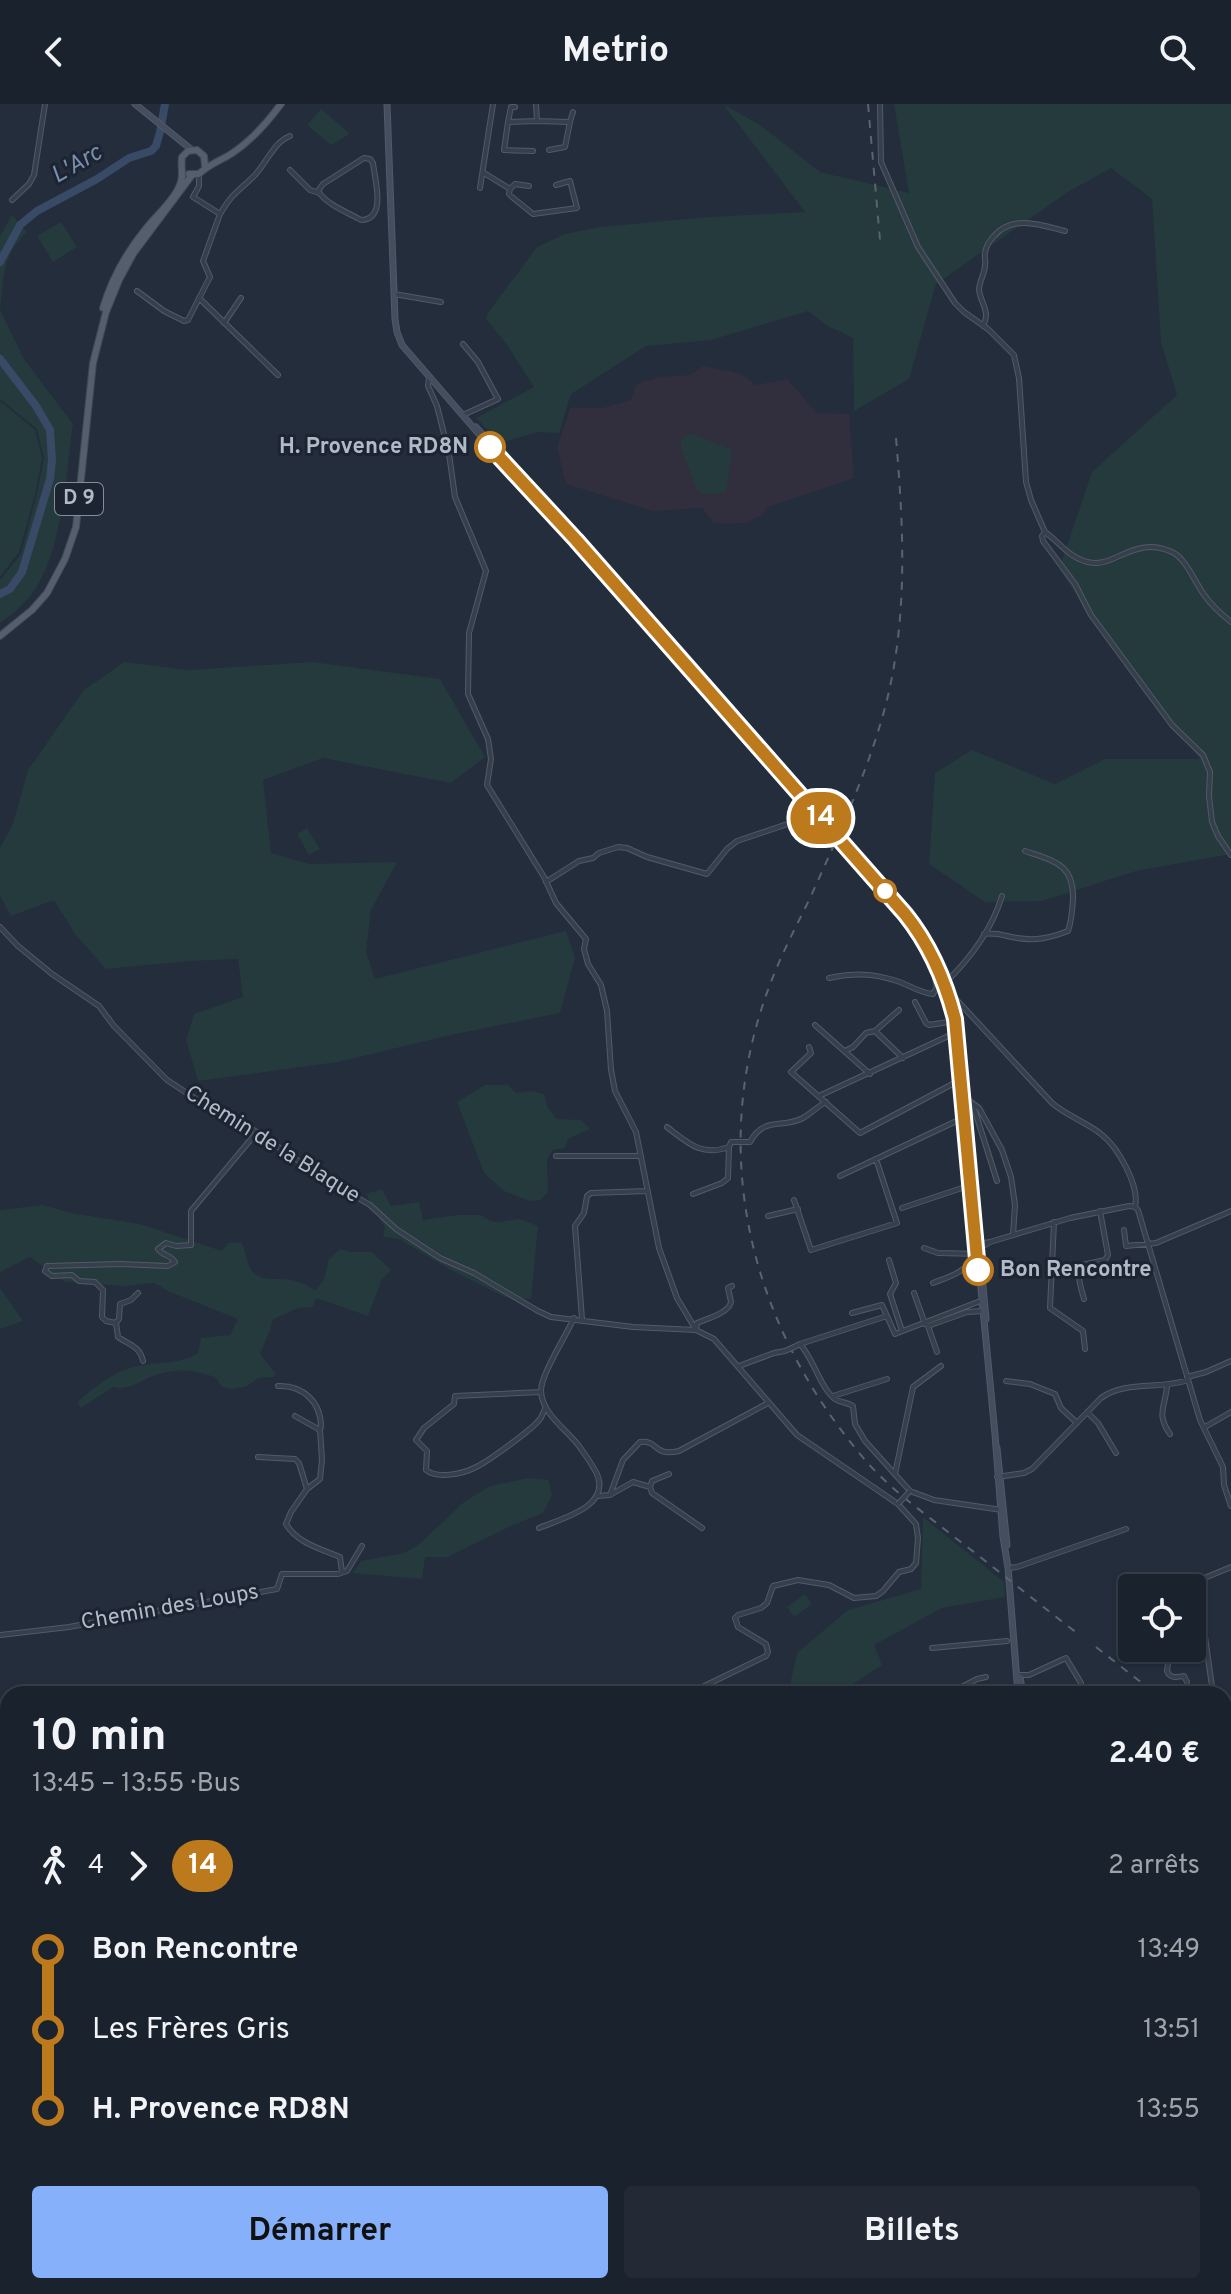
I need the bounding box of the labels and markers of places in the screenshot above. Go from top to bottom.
marker: H. Provence RD8N [475,432,505,462]
place label: H. Provence RD8N [279,434,468,461]
unlabelled marker [874,880,896,902]
marker: Bon Rencontre [963,1255,993,1285]
place label: Bon Rencontre [1000,1257,1151,1284]

